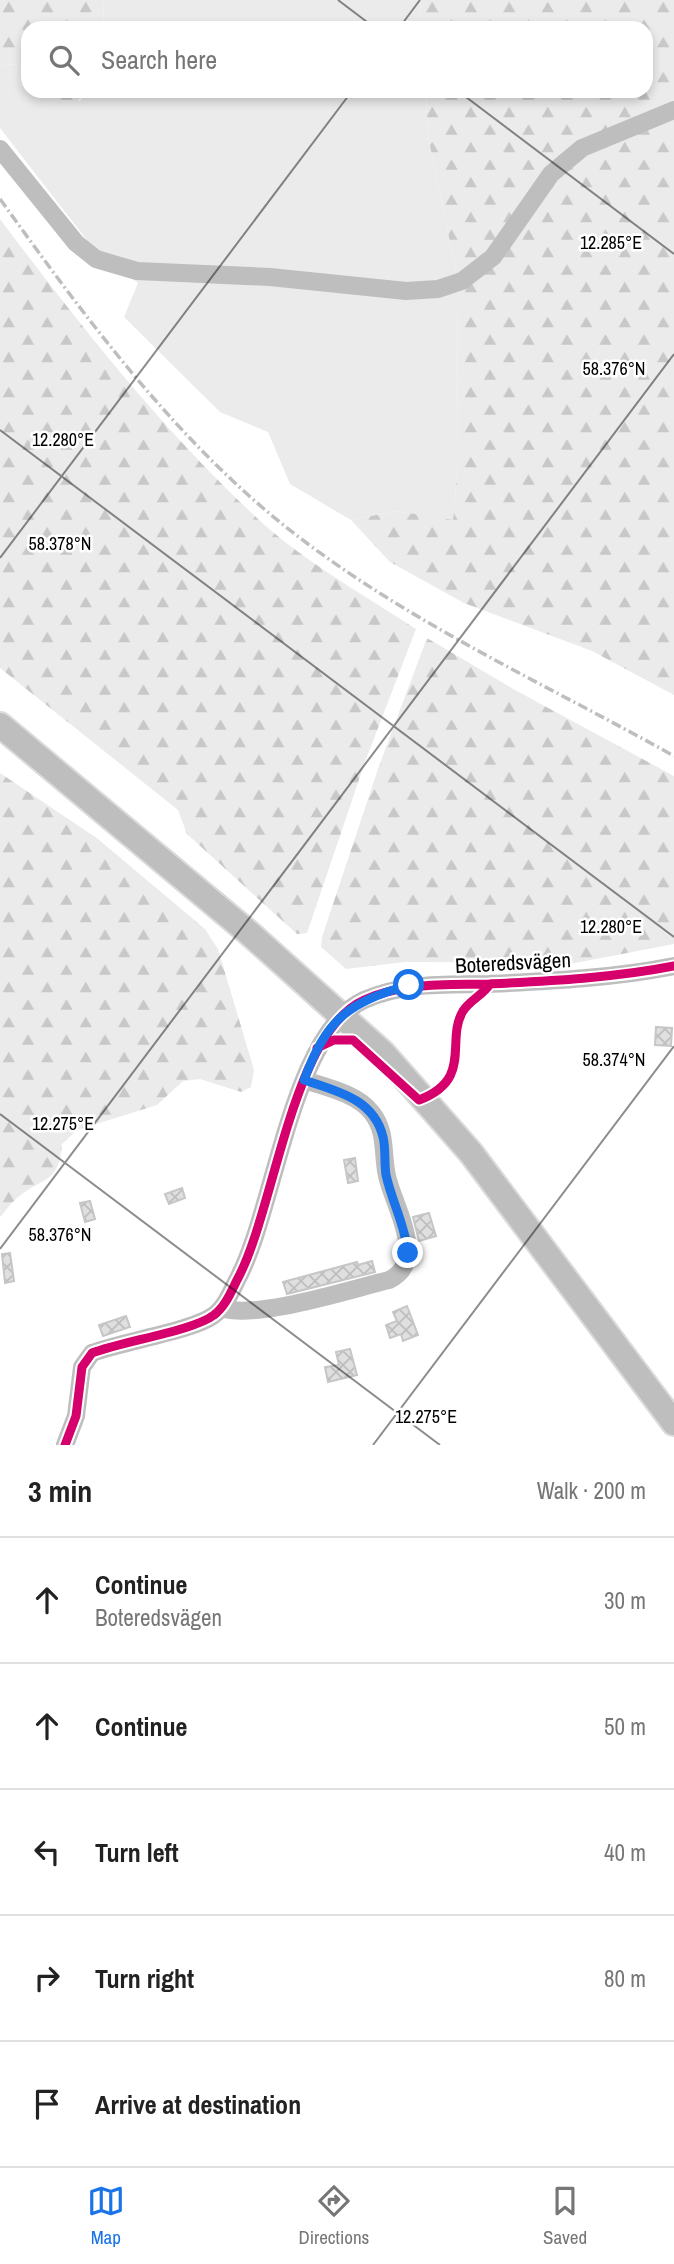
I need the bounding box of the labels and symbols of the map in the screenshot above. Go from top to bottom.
text: 12.285°E [580,230,642,255]
text: 58.376°N [583,356,646,381]
text: 12.280°E [32,427,94,452]
text: 58.378°N [29,531,92,556]
text: 12.280°E [580,914,642,939]
street label: Boteredsvägen [454,945,572,980]
route start [393,969,424,1000]
text: 58.374°N [583,1047,646,1072]
text: 12.275°E [32,1111,94,1136]
text: 58.376°N [29,1222,92,1247]
route end [392,1237,423,1268]
text: 12.275°E [395,1404,457,1429]

